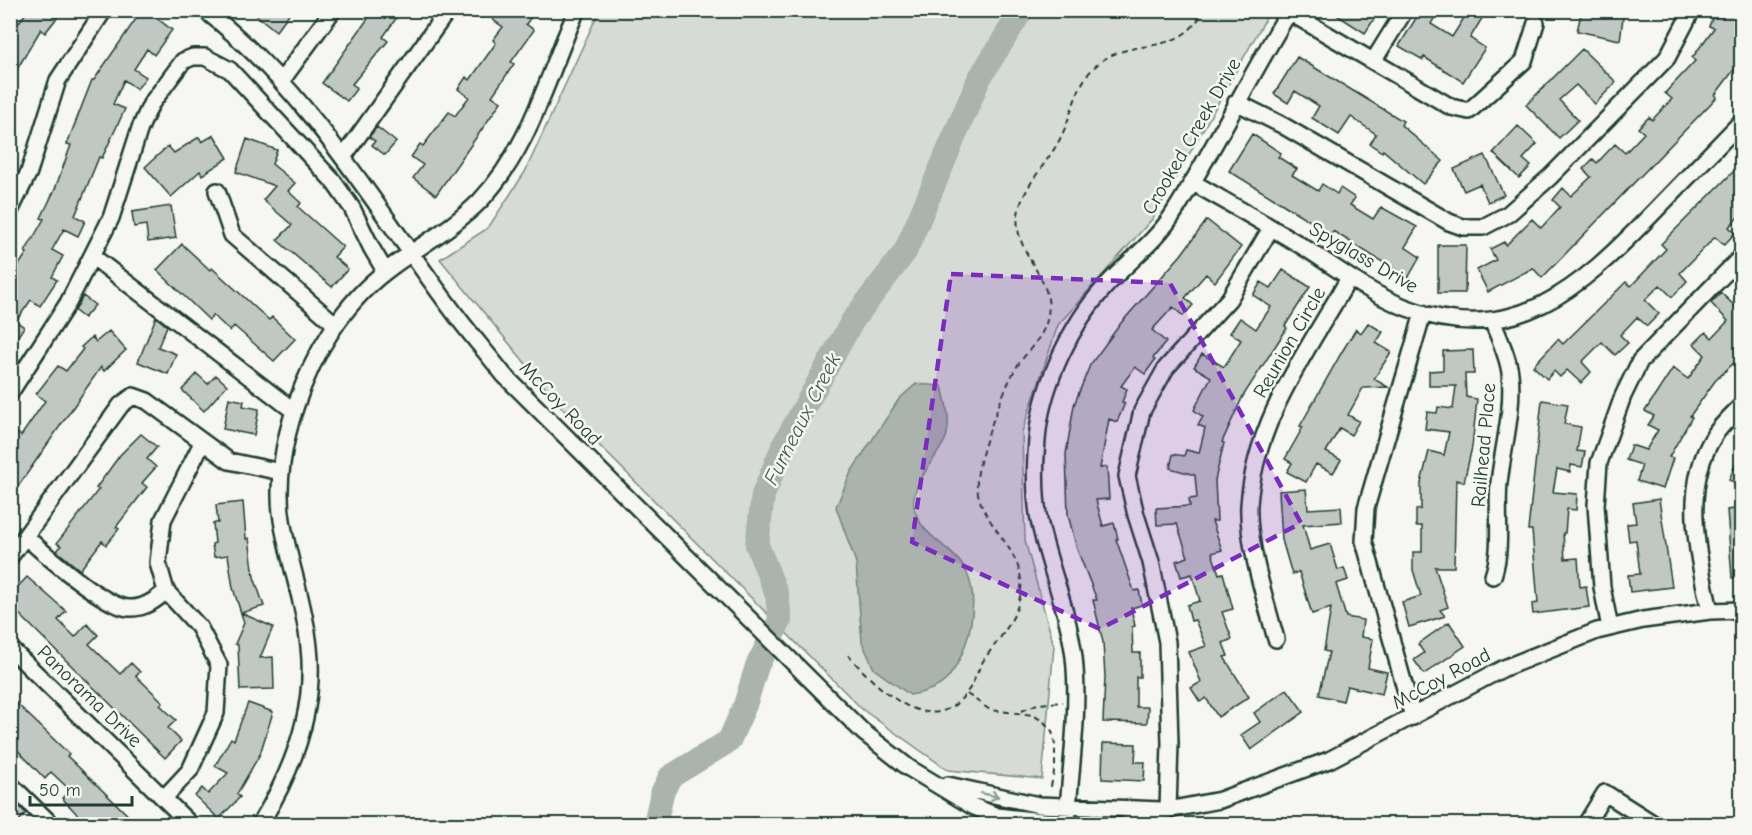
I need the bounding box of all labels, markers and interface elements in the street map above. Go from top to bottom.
street label: Crooked Creek Drive [1137,54,1246,219]
street label: Spyglass Drive [1305,217,1422,298]
street label: Reunion Circle [1248,283,1330,402]
water label: Furneaux Creek [759,349,846,489]
street label: McCoy Road [515,357,606,450]
street label: Railhead Place [1467,382,1500,508]
street label: Panorama Drive [32,641,147,752]
street label: McCoy Road [1388,643,1494,714]
scale bar [30,769,132,807]
text: 50 m [39,780,81,801]
one-way arrow [980,790,999,801]

